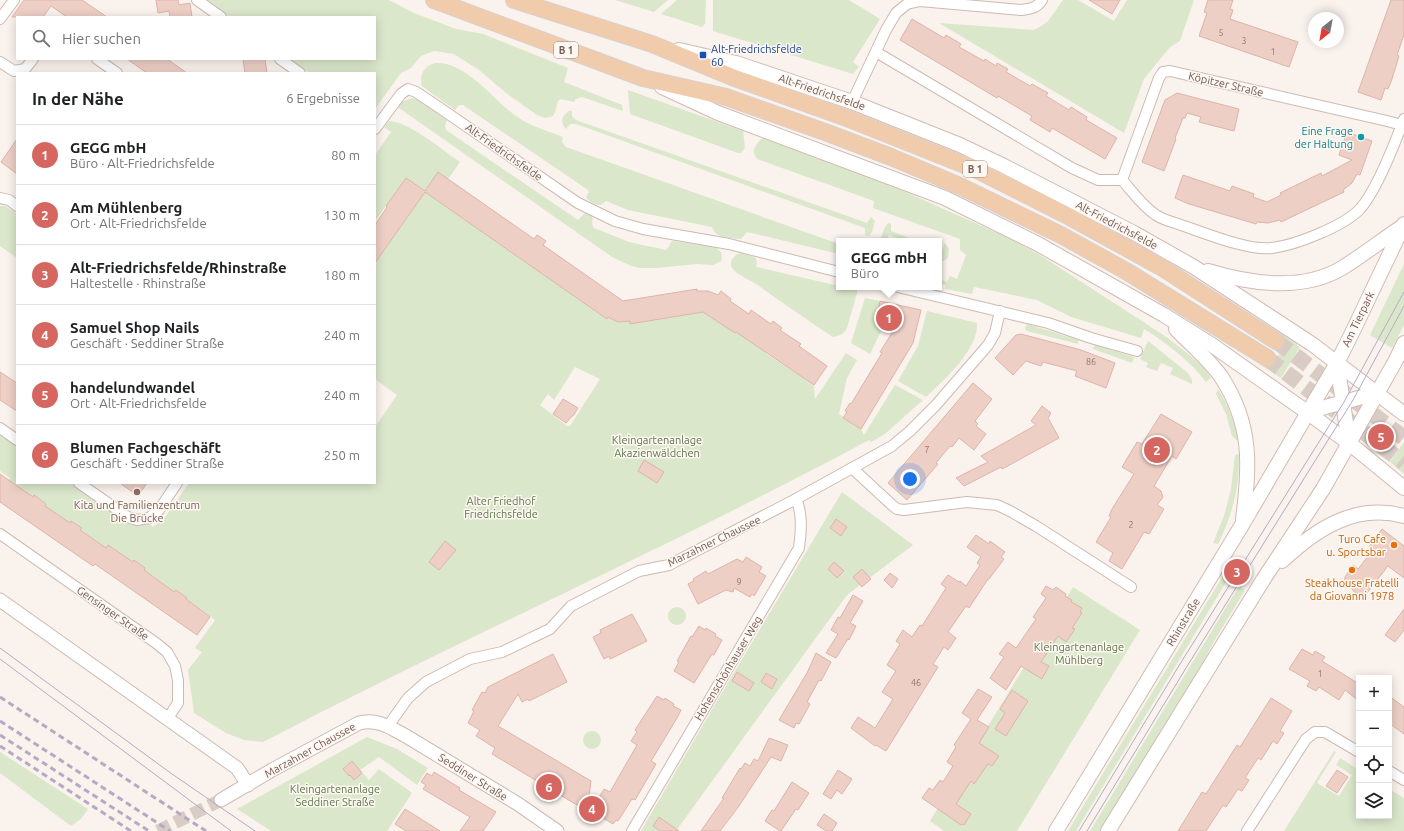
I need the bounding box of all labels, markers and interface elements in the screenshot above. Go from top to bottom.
north arrow [1308,12,1344,48]
search box [16,16,376,60]
icon: search [30,27,52,49]
house number: 5 [1218,28,1224,38]
text: Hier suchen [62,30,141,47]
house number: 3 [1241,36,1247,46]
road number: B 1 [554,42,578,58]
place label: Alt-Friedrichsfelde 60 [711,43,802,68]
house number: 1 [1270,47,1276,57]
marker: Alt-Friedrichsfelde 60 [698,50,708,60]
street label: Köpitzer Straße [1187,70,1265,98]
street label: Alt-Friedrichsfelde [777,72,867,112]
text: In der Nähe [32,89,124,108]
text: 6 Ergebnisse [286,91,360,105]
street label: Alt-Friedrichsfelde [463,121,545,183]
place label: Eine Frage der Haltung [1294,125,1353,150]
marker: Eine Frage der Haltung [1356,132,1366,142]
text: GEGG mbH [70,139,146,156]
text: 1 [41,148,49,162]
text: 80 m [331,148,360,162]
text: Büro · Alt-Friedrichsfelde [70,156,215,170]
road number: B 1 [963,161,987,177]
street label: Alt-Friedrichsfelde [1074,198,1160,252]
text: Am Mühlenberg [70,199,182,216]
text: 2 [41,208,49,222]
text: 130 m [324,208,360,222]
text: Ort · Alt-Friedrichsfelde [70,216,207,230]
popup [836,238,942,290]
text: GEGG mbH [851,249,927,266]
text: Alt-Friedrichsfelde/Rhinstraße [70,259,287,276]
text: Büro [851,266,879,280]
text: 3 [41,268,49,282]
text: 180 m [324,268,360,282]
text: Haltestelle · Rhinstraße [70,276,206,290]
street label: Am Tierpark [1339,289,1377,349]
pin: 1 [876,303,902,333]
text: Samuel Shop Nails [70,319,199,336]
text: 4 [41,328,49,342]
text: 240 m [324,328,360,342]
text: Geschäft · Seddiner Straße [70,336,224,350]
house number: 86 [1086,357,1096,367]
text: handelundwandel [70,379,195,396]
text: 5 [41,388,49,402]
text: 240 m [324,388,360,402]
text: Ort · Alt-Friedrichsfelde [70,396,207,410]
pin: 5 [1368,422,1394,452]
park label: Kleingartenanlage Akazienwäldchen [612,434,702,459]
pin: 2 [1144,435,1170,465]
text: Blumen Fachgeschäft [70,439,221,456]
house number: 7 [924,445,930,455]
text: 6 [41,448,49,462]
text: 250 m [324,448,360,462]
text: Geschäft · Seddiner Straße [70,456,224,470]
your location [900,469,920,489]
marker: Kita und Familienzentrum Die Brücke [132,487,142,497]
park label: Alter Friedhof Friedrichsfelde [464,495,538,520]
place label: Kita und Familienzentrum Die Brücke [74,499,200,524]
street label: Marzahner Chaussee [666,513,762,569]
house number: 2 [1128,520,1134,530]
place label: Turo Cafe u. Sportsbar [1326,533,1387,558]
marker: Turo Cafe u. Sportsbar [1389,540,1399,550]
pin: 3 [1224,557,1250,587]
marker: Steakhouse Fratelli da Giovanni 1978 [1347,565,1357,575]
house number: 9 [736,577,742,587]
place label: Steakhouse Fratelli da Giovanni 1978 [1305,577,1399,602]
street label: Gensinger Straße [75,584,151,642]
street label: Rhinstraße [1164,596,1202,648]
street label: Hohenschönhauser Weg [692,614,764,722]
park label: Kleingartenanlage Mühlberg [1034,641,1124,666]
house number: 1 [1317,669,1323,679]
map controls [1356,675,1392,819]
button: + [1356,675,1392,711]
house number: 46 [911,678,921,688]
button: − [1356,711,1392,747]
street label: Marzahner Chaussee [262,720,358,780]
button: locate [1356,747,1392,783]
street label: Seddiner Straße [436,751,510,803]
pin: 6 [536,772,562,802]
park label: Kleingartenanlage Seddiner Straße [290,783,380,808]
button: layers [1356,783,1392,819]
pin: 4 [579,794,605,824]

